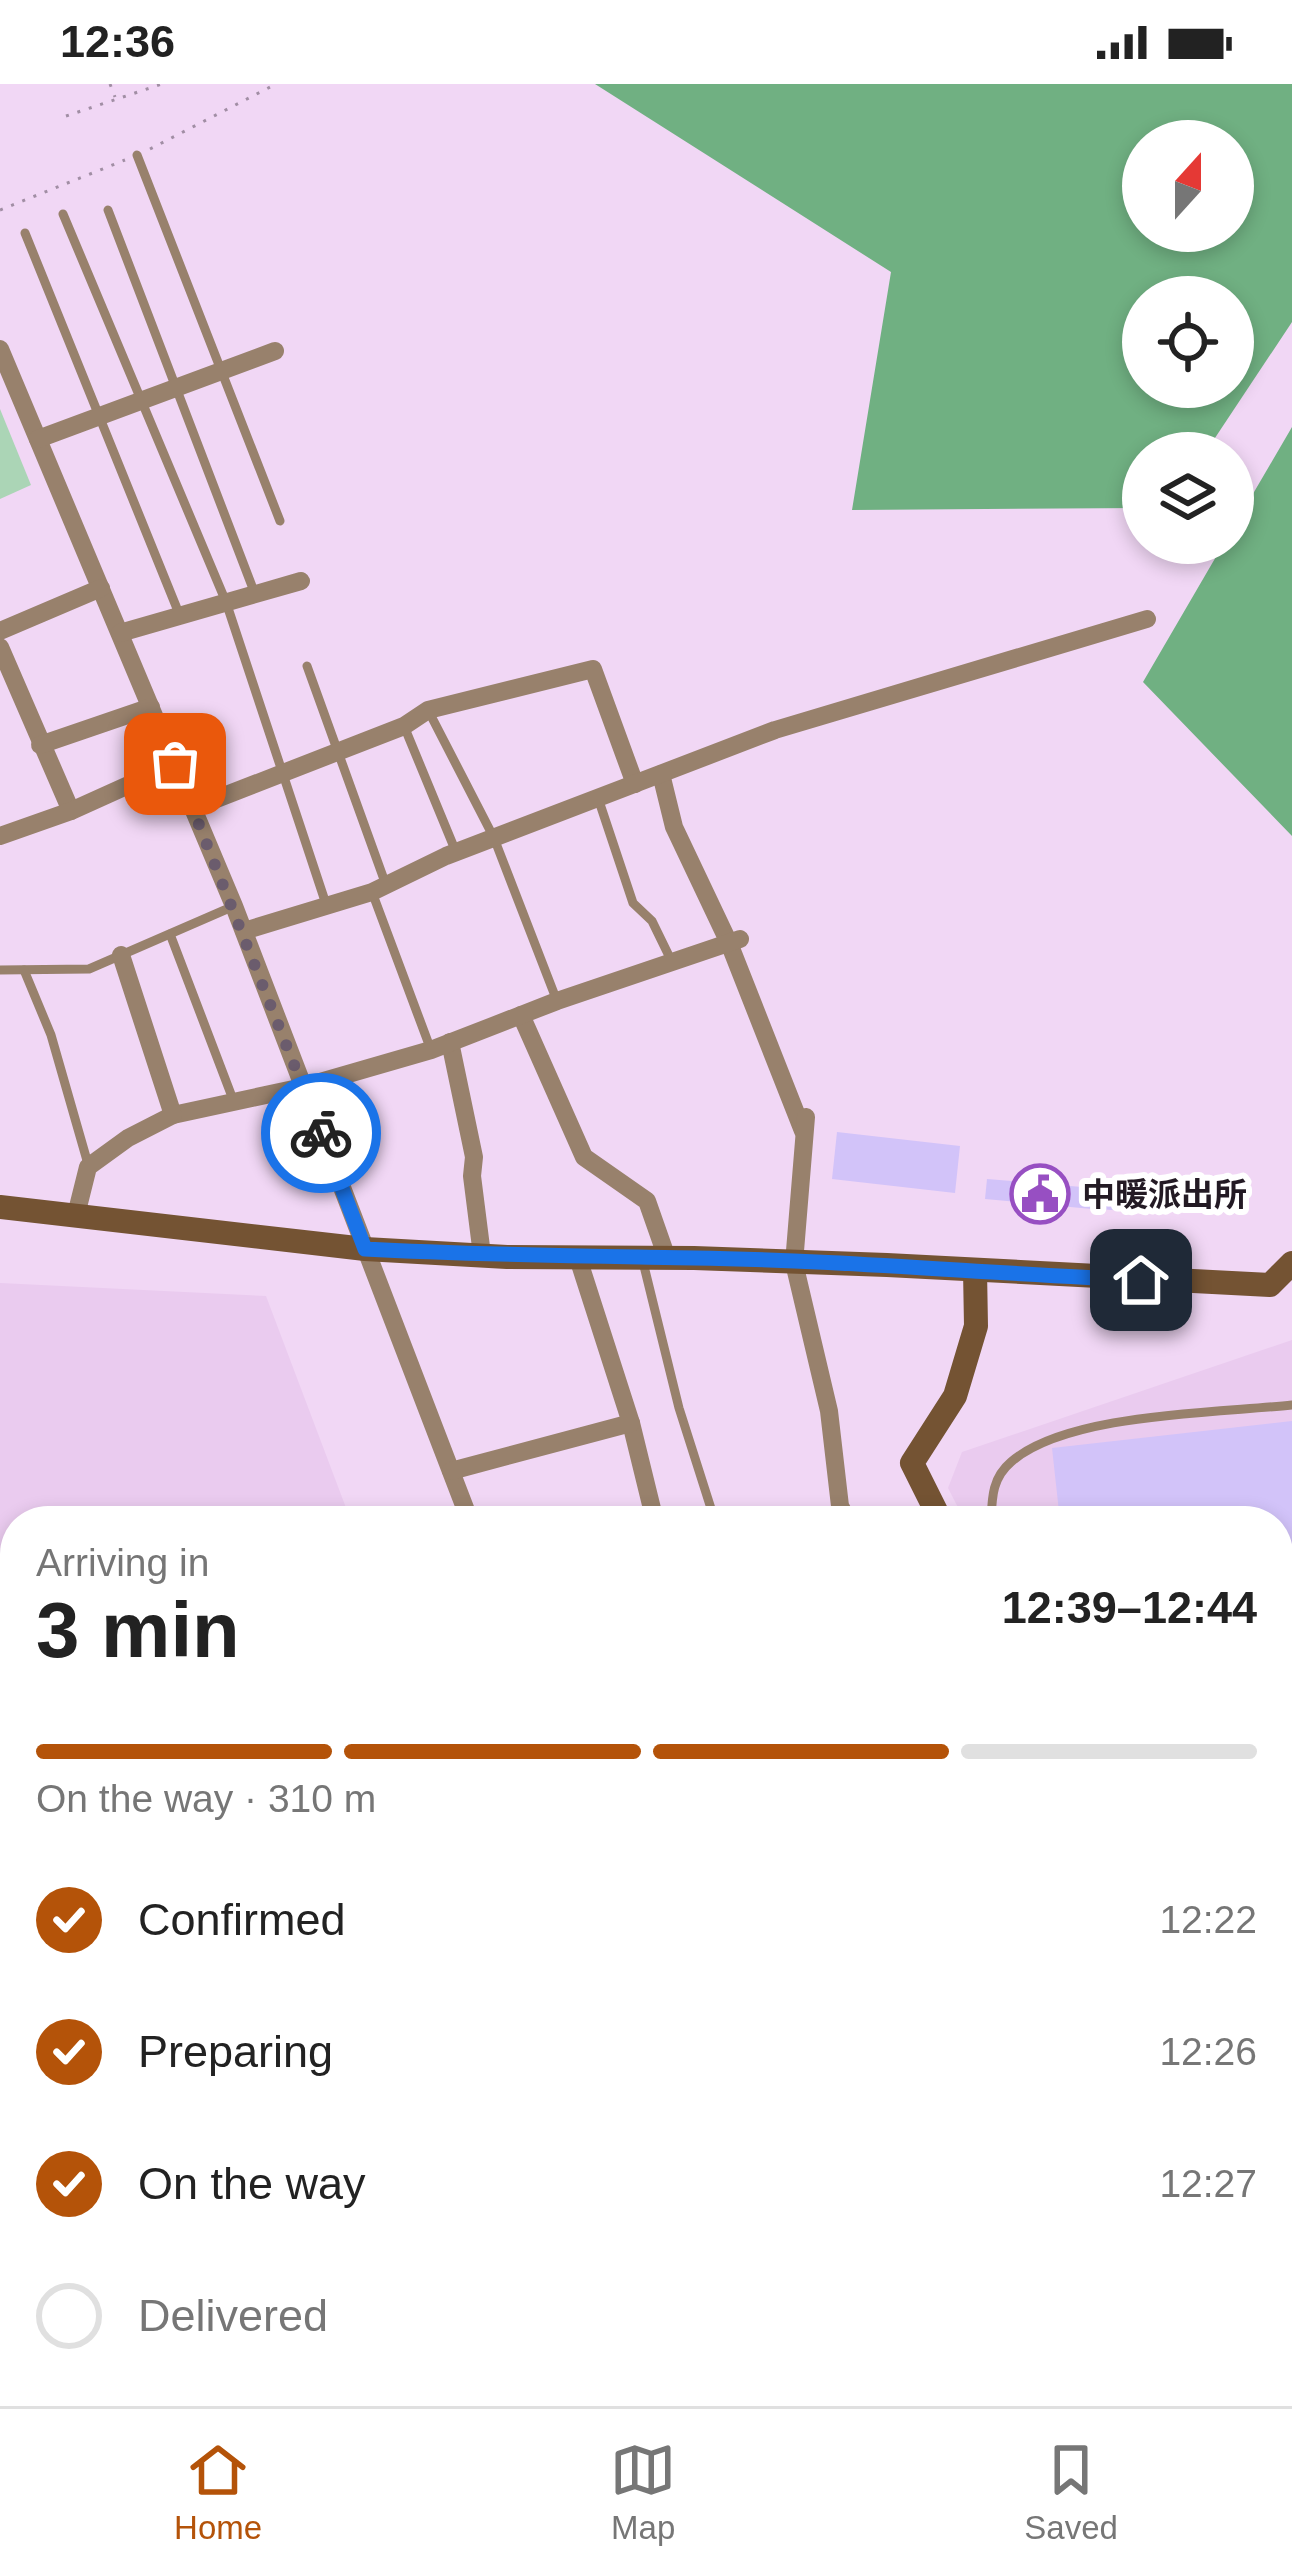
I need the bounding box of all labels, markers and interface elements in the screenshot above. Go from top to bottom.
text: 12:36 [60,16,175,67]
north arrow [1122,120,1254,252]
map controls [1122,120,1254,564]
button: locate [1122,276,1254,408]
button: layers [1122,432,1254,564]
pin [124,713,226,815]
icon: bag [142,731,208,797]
courier [261,1073,381,1193]
icon: bike [288,1100,354,1166]
public building icon: 中暖派出所 [1009,1163,1071,1225]
place label: 中暖派出所 [1082,1176,1247,1213]
pin [1090,1229,1192,1331]
icon: home [1108,1247,1174,1313]
text: Arriving in [36,1541,209,1584]
text: 12:39–12:44 [1002,1582,1257,1633]
text: 3 min [36,1586,240,1674]
text: On the way · 310 m [36,1777,376,1820]
icon: check [36,1887,102,1953]
text: Confirmed [138,1894,346,1945]
text: 12:22 [1159,1898,1257,1941]
icon: check [36,2019,102,2085]
text: Preparing [138,2026,333,2077]
text: 12:26 [1159,2030,1257,2073]
icon: check [36,2151,102,2217]
text: On the way [138,2158,366,2209]
text: 12:27 [1159,2162,1257,2205]
text: Delivered [138,2290,328,2341]
tab: Home [174,2437,262,2547]
tab: Map [610,2437,676,2547]
tab: Saved [1024,2437,1118,2547]

